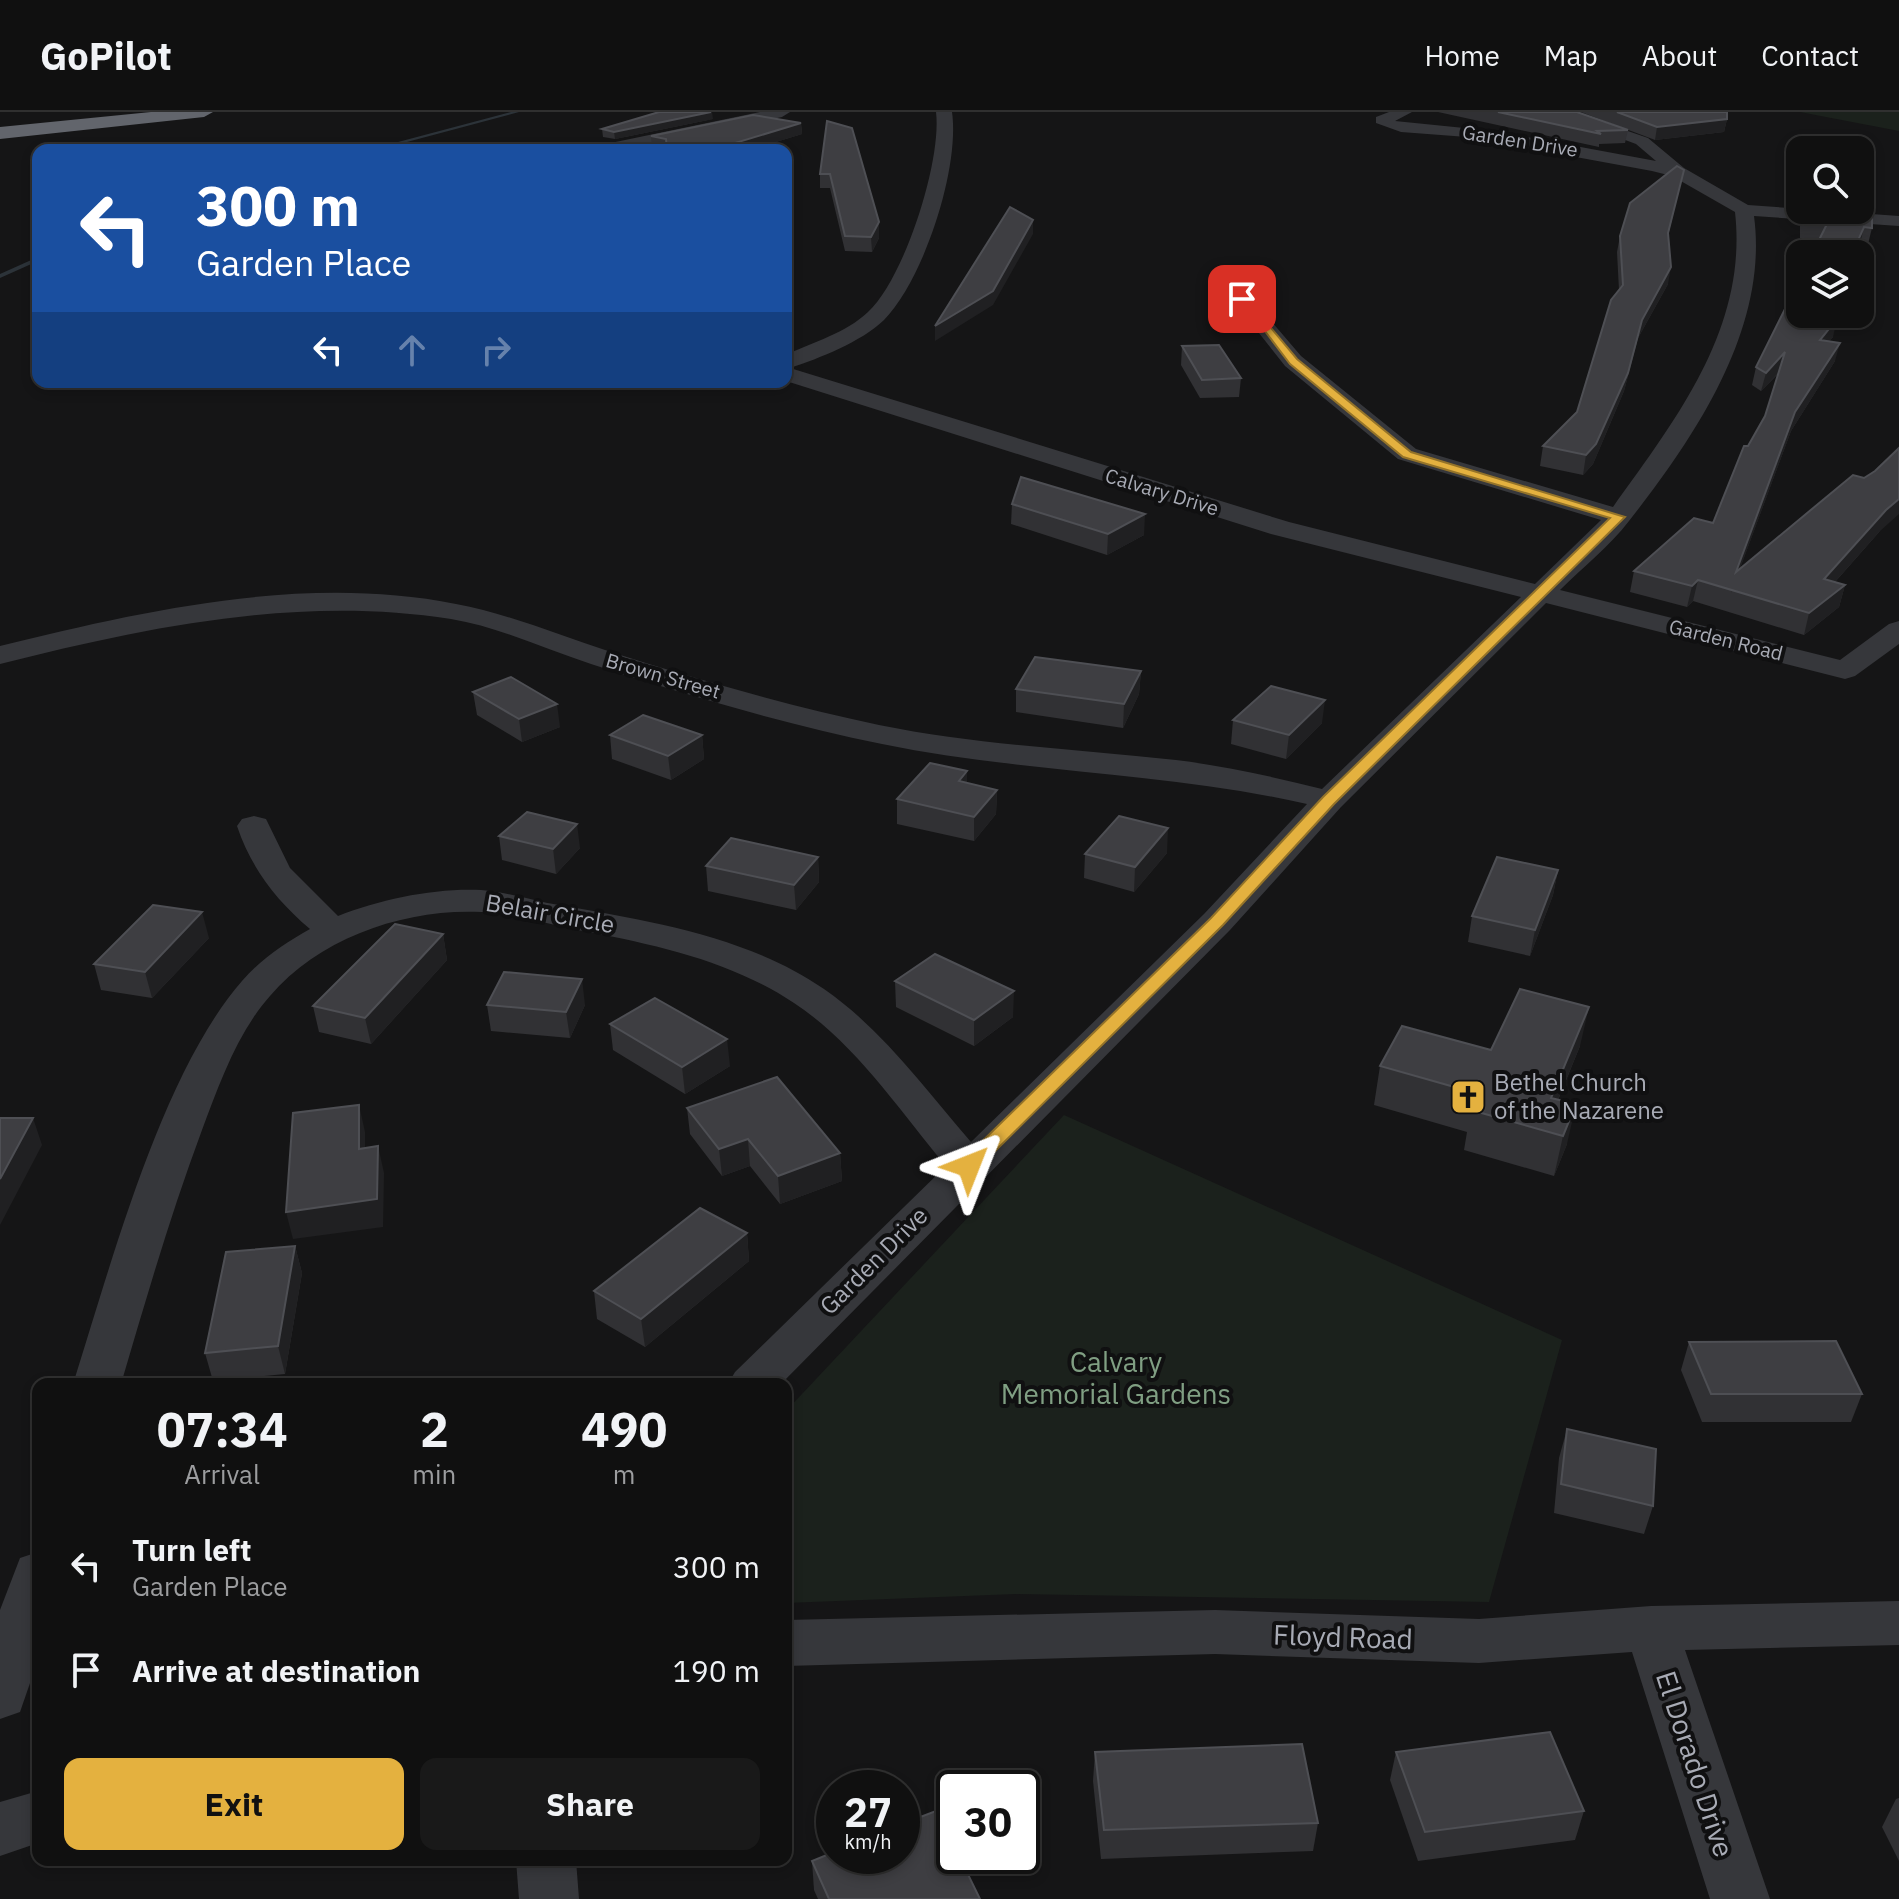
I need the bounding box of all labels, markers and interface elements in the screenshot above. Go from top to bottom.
text: GoPilot [40,31,172,80]
text: Home [1424,37,1500,74]
text: Map [1544,37,1598,74]
text: About [1642,37,1717,74]
text: Contact [1761,37,1859,74]
street label: Garden Drive [1460,118,1580,163]
map controls [1786,136,1874,328]
button: search [1786,136,1874,224]
text: 300 m [196,169,360,241]
icon: left [64,176,168,280]
text: Garden Place [196,239,411,286]
button: layers [1786,240,1874,328]
pin [1208,265,1276,333]
icon: arrive [1220,277,1264,321]
icon: left [306,328,350,372]
icon: ahead [390,328,434,372]
icon: right [474,328,518,372]
street label: Calvary Drive [1102,461,1222,522]
street label: Garden Road [1666,612,1786,667]
street label: Brown Street [603,646,723,705]
street label: Belair Circle [483,886,617,940]
place label: Bethel Church of the Nazarene [1494,1066,1664,1126]
church icon: Bethel Church of the Nazarene [1449,1078,1487,1116]
position arrow [927,1124,1011,1208]
street label: Garden Drive [812,1199,934,1321]
park label: Calvary Memorial Gardens [1001,1343,1231,1412]
text: 07:34 [157,1398,288,1460]
text: 2 [420,1398,449,1460]
text: 490 [581,1398,667,1460]
text: Arrival [184,1457,260,1491]
text: min [412,1457,456,1491]
text: m [613,1457,635,1491]
text: Turn left [132,1530,251,1569]
icon: left [64,1544,108,1588]
text: 300 m [673,1547,760,1586]
text: Garden Place [132,1569,288,1603]
street label: Floyd Road [1272,1616,1414,1657]
icon: arrive [64,1648,108,1692]
text: Arrive at destination [132,1651,420,1690]
text: 190 m [673,1651,760,1690]
street label: El Dorado Drive [1648,1666,1743,1862]
button: Exit [64,1758,404,1850]
button: Share [420,1758,760,1850]
speed limit sign: 30 [936,1770,1040,1874]
text: 27 [844,1786,892,1838]
text: km/h [844,1828,892,1855]

